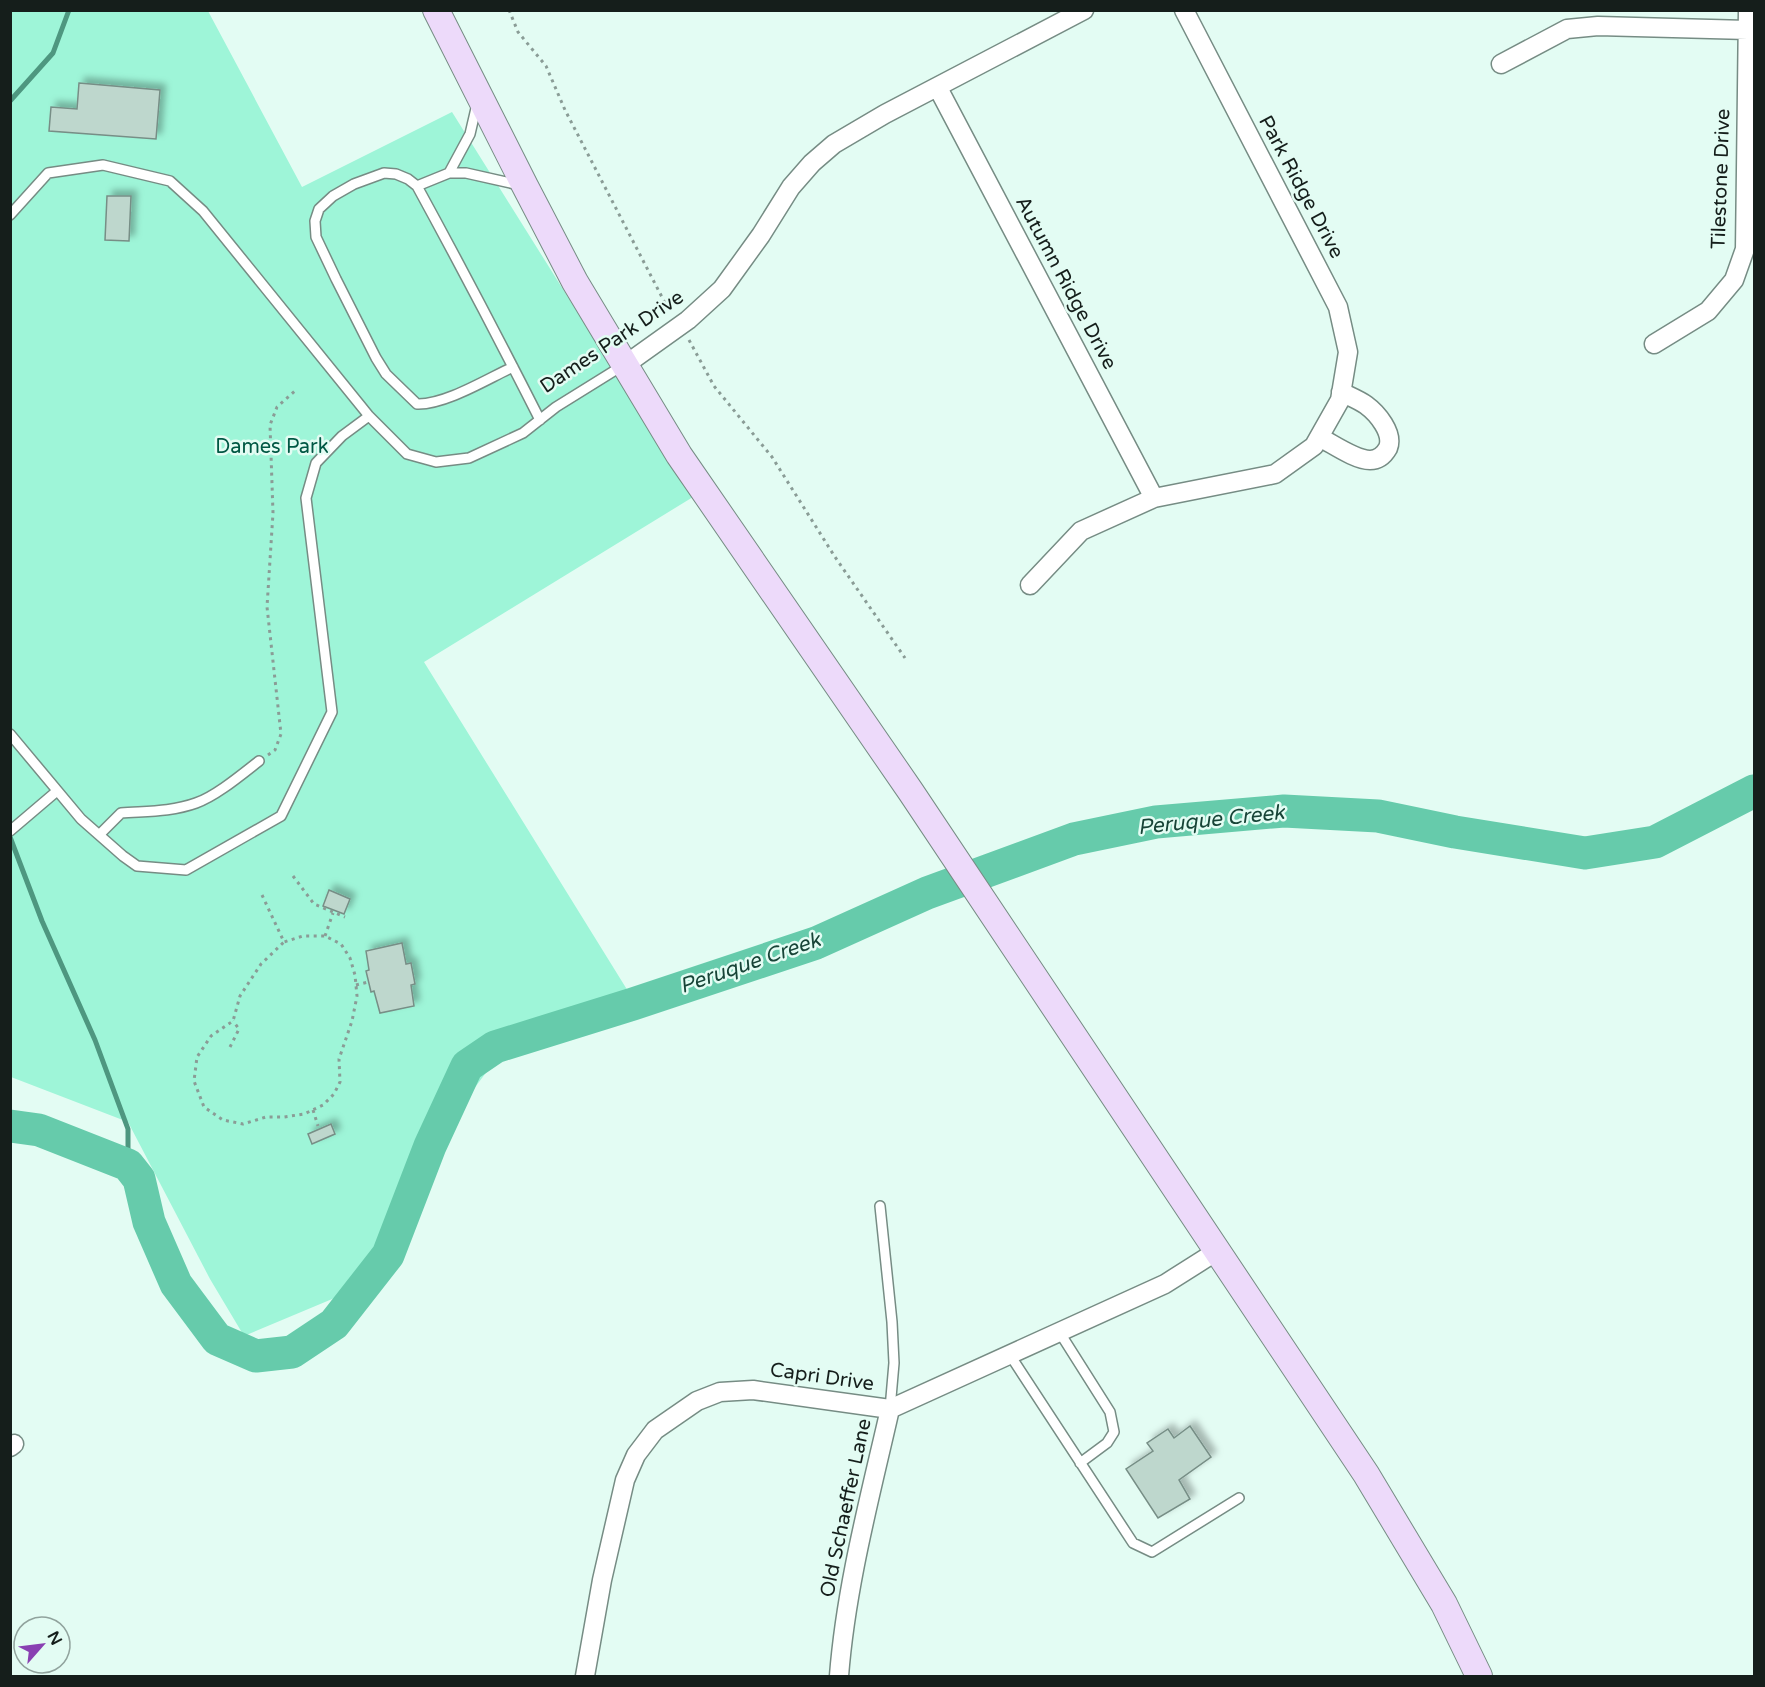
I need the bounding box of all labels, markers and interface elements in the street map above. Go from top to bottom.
street label: Tilestone Drive [1707,108,1735,250]
street label: Park Ridge Drive [1253,112,1349,262]
street label: Autumn Ridge Drive [1010,192,1122,374]
street label: Dames Park Drive [536,285,688,399]
park label: Dames Park [215,435,329,459]
water label: Peruque Creek [1136,800,1287,840]
water label: Peruque Creek [676,927,825,999]
street label: Capri Drive [768,1358,876,1396]
street label: Old Schaeffer Lane [815,1417,877,1599]
north arrow [12,1615,72,1675]
text: N [43,1628,66,1649]

